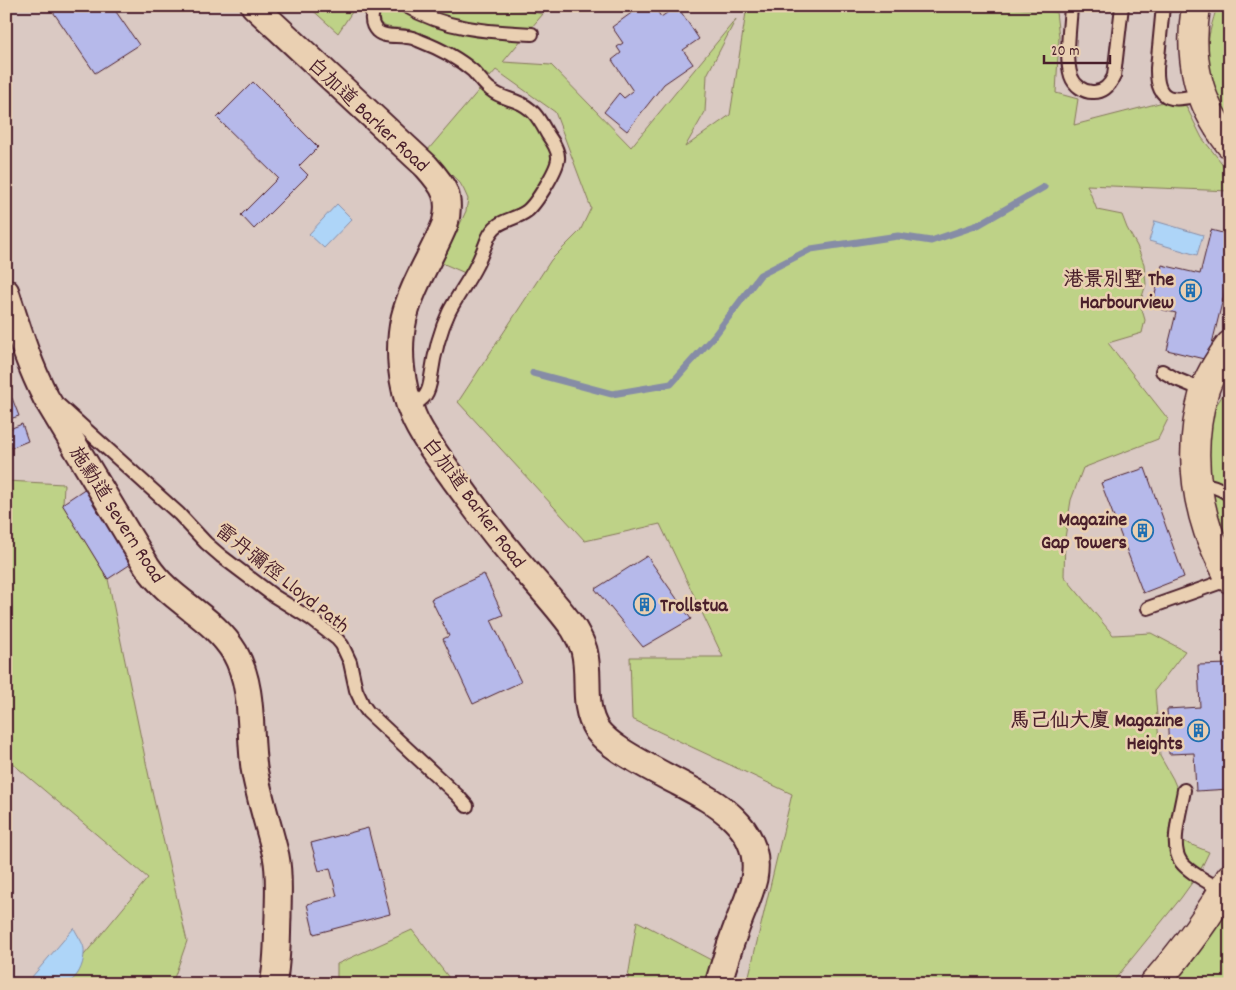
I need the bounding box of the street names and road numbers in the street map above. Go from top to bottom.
street label: 白加道 Barker Road [300,52,434,180]
street label: 白加道 Barker Road [414,433,531,575]
street label: 施勳道 Severn Road [61,442,170,590]
street label: 雷丹彌徑 Lloyd Path [208,518,354,641]

